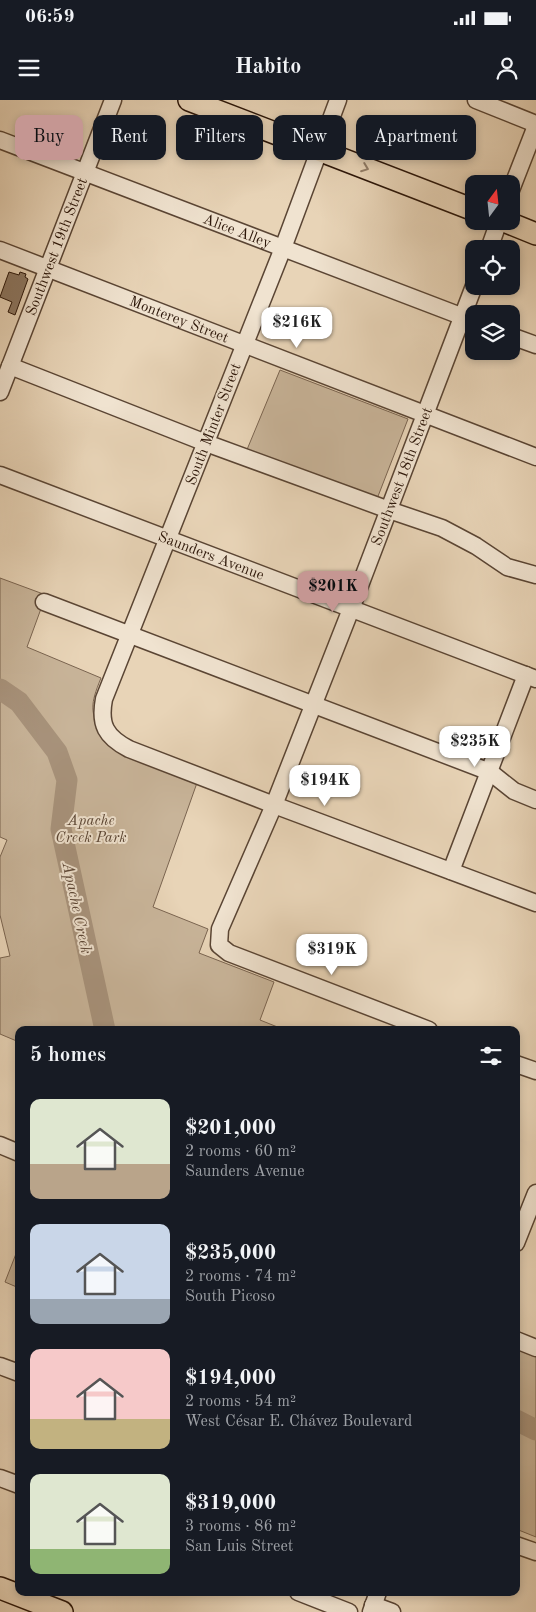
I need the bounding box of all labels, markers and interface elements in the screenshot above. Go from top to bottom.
text: 06:59 [25,8,74,27]
icon: menu [15,54,43,82]
icon: person [493,54,521,82]
text: Habito [235,56,301,78]
chip: Buy [15,115,83,160]
chip: Rent [93,115,166,160]
chip: Filters [176,115,263,160]
chip: New [273,115,346,160]
chip: Apartment [356,115,476,160]
one-way arrow [360,162,369,172]
north arrow [465,175,520,230]
map controls [465,175,520,360]
street label: Southwest 19th Street [24,176,91,318]
street label: Alice Alley [201,212,273,252]
button: locate [465,240,520,295]
street label: Monterey Street [127,295,230,347]
button: layers [465,305,520,360]
pin: $216K [262,306,332,349]
text: $216K [272,315,322,331]
street label: South Minter Street [184,361,245,488]
street label: Southwest 18th Street [370,406,436,548]
street label: Saunders Avenue [156,530,266,584]
pin: $201K [298,570,368,613]
text: $201K [308,579,358,595]
pin: $235K [440,726,510,768]
text: $235K [450,734,500,750]
pin: $194K [290,764,360,807]
text: $194K [300,773,350,789]
park label: Apache Creek Park [55,814,127,846]
water label: Apache Creek [58,860,94,956]
pin: $319K [297,934,367,976]
text: $319K [307,942,357,958]
icon: filters [477,1042,505,1070]
text: 5 homes [30,1045,106,1066]
text: $201,000 [185,1118,276,1139]
icon: home [70,1119,130,1179]
text: 2 rooms · 60 m² [185,1144,296,1160]
text: Saunders Avenue [185,1164,305,1180]
text: $235,000 [185,1243,276,1264]
icon: home [70,1244,130,1304]
text: 2 rooms · 74 m² [185,1269,296,1285]
text: South Picoso [185,1289,275,1305]
text: $194,000 [185,1368,276,1389]
icon: home [70,1369,130,1429]
text: 2 rooms · 54 m² [185,1394,296,1410]
text: West César E. Chávez Boulevard [185,1414,412,1430]
text: $319,000 [185,1493,276,1514]
icon: home [70,1494,130,1554]
text: 3 rooms · 86 m² [185,1519,296,1535]
text: San Luis Street [185,1539,293,1555]

